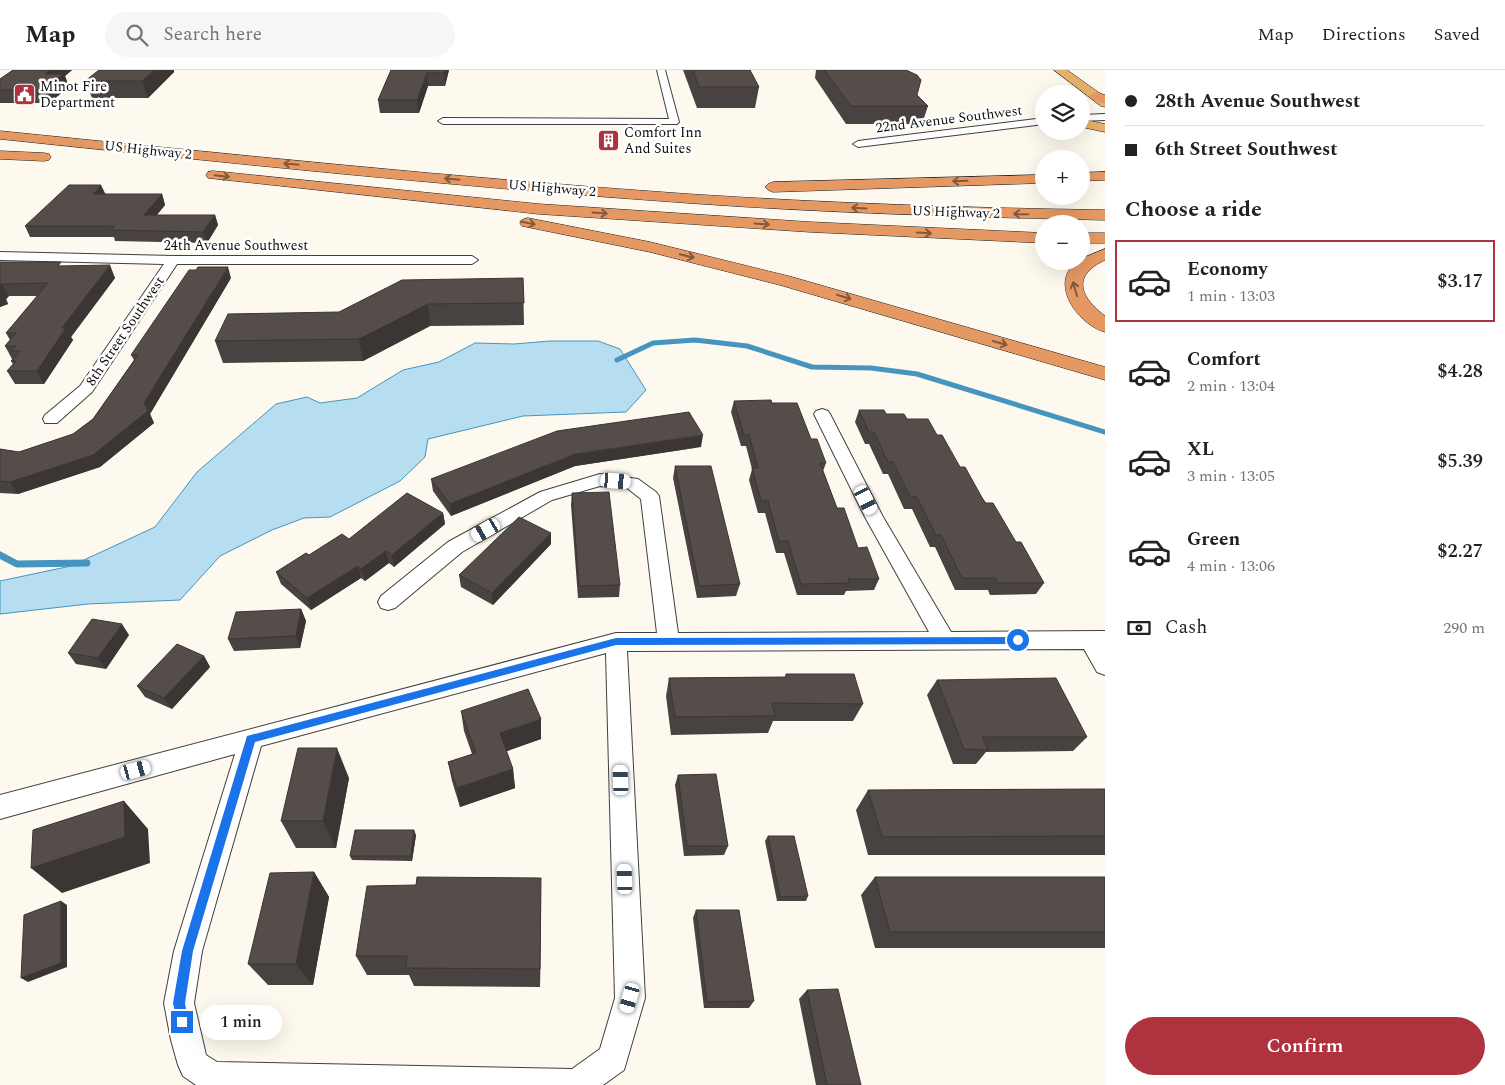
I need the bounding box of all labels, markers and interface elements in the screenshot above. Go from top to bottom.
search box [105,12,455,57]
text: Map [25,17,75,53]
text: Search here [163,20,262,49]
icon: search [123,21,151,49]
text: Map [1258,21,1294,48]
text: Directions [1322,21,1406,48]
text: Saved [1434,21,1480,48]
place label: Minot Fire Department [40,76,115,113]
public building icon: Minot Fire Department [12,82,36,106]
map controls [1035,85,1090,270]
button: layers [1035,85,1090,140]
text: 28th Avenue Southwest [1155,87,1360,116]
street label: 22nd Avenue Southwest [875,100,1024,138]
place label: Comfort Inn And Suites [624,122,702,159]
building icon: Comfort Inn And Suites [596,128,620,152]
street label: US Highway 2 [103,135,193,165]
text: 6th Street Southwest [1155,135,1338,164]
button: + [1035,150,1090,205]
one-way arrow [283,159,299,169]
one-way arrow [214,171,230,181]
street label: US Highway 2 [507,174,597,202]
one-way arrow [445,175,461,184]
one-way arrow [952,177,968,186]
text: Choose a ride [1125,193,1262,226]
street label: US Highway 2 [912,200,1000,224]
one-way arrow [851,204,867,213]
one-way arrow [592,209,608,218]
one-way arrow [1014,209,1030,219]
button: − [1035,215,1090,270]
one-way arrow [520,219,536,228]
one-way arrow [754,220,770,229]
one-way arrow [916,229,932,238]
street label: 24th Avenue Southwest [164,235,308,256]
one-way arrow [679,252,695,261]
text: Economy [1187,255,1268,284]
icon: car [1127,259,1172,304]
text: $3.17 [1437,267,1483,296]
street label: 8th Street Southwest [80,272,170,390]
one-way arrow [1069,281,1079,297]
text: 1 min · 13:03 [1187,284,1275,308]
one-way arrow [836,293,852,303]
one-way arrow [992,338,1008,348]
text: Comfort [1187,345,1261,374]
icon: car [1127,349,1172,394]
text: $4.28 [1437,357,1483,386]
text: 2 min · 13:04 [1187,374,1275,398]
text: XL [1187,435,1214,464]
icon: car [1127,439,1172,484]
text: $5.39 [1437,447,1483,476]
text: 3 min · 13:05 [1187,464,1275,488]
car [600,472,631,490]
car [852,483,879,517]
car [469,516,502,544]
text: Green [1187,525,1240,554]
icon: car [1127,529,1172,574]
text: $2.27 [1437,537,1483,566]
text: 4 min · 13:06 [1187,554,1275,578]
text: Cash [1165,613,1207,642]
icon: cash [1125,614,1153,642]
text: 290 m [1443,616,1485,640]
route start [1007,629,1029,651]
car [119,759,152,781]
car [612,765,629,795]
car [616,864,633,894]
car [618,982,641,1014]
callout: 1 min [200,1004,282,1040]
text: 1 min [220,1010,262,1034]
route end [171,1011,193,1033]
button: Confirm [1125,1017,1485,1075]

